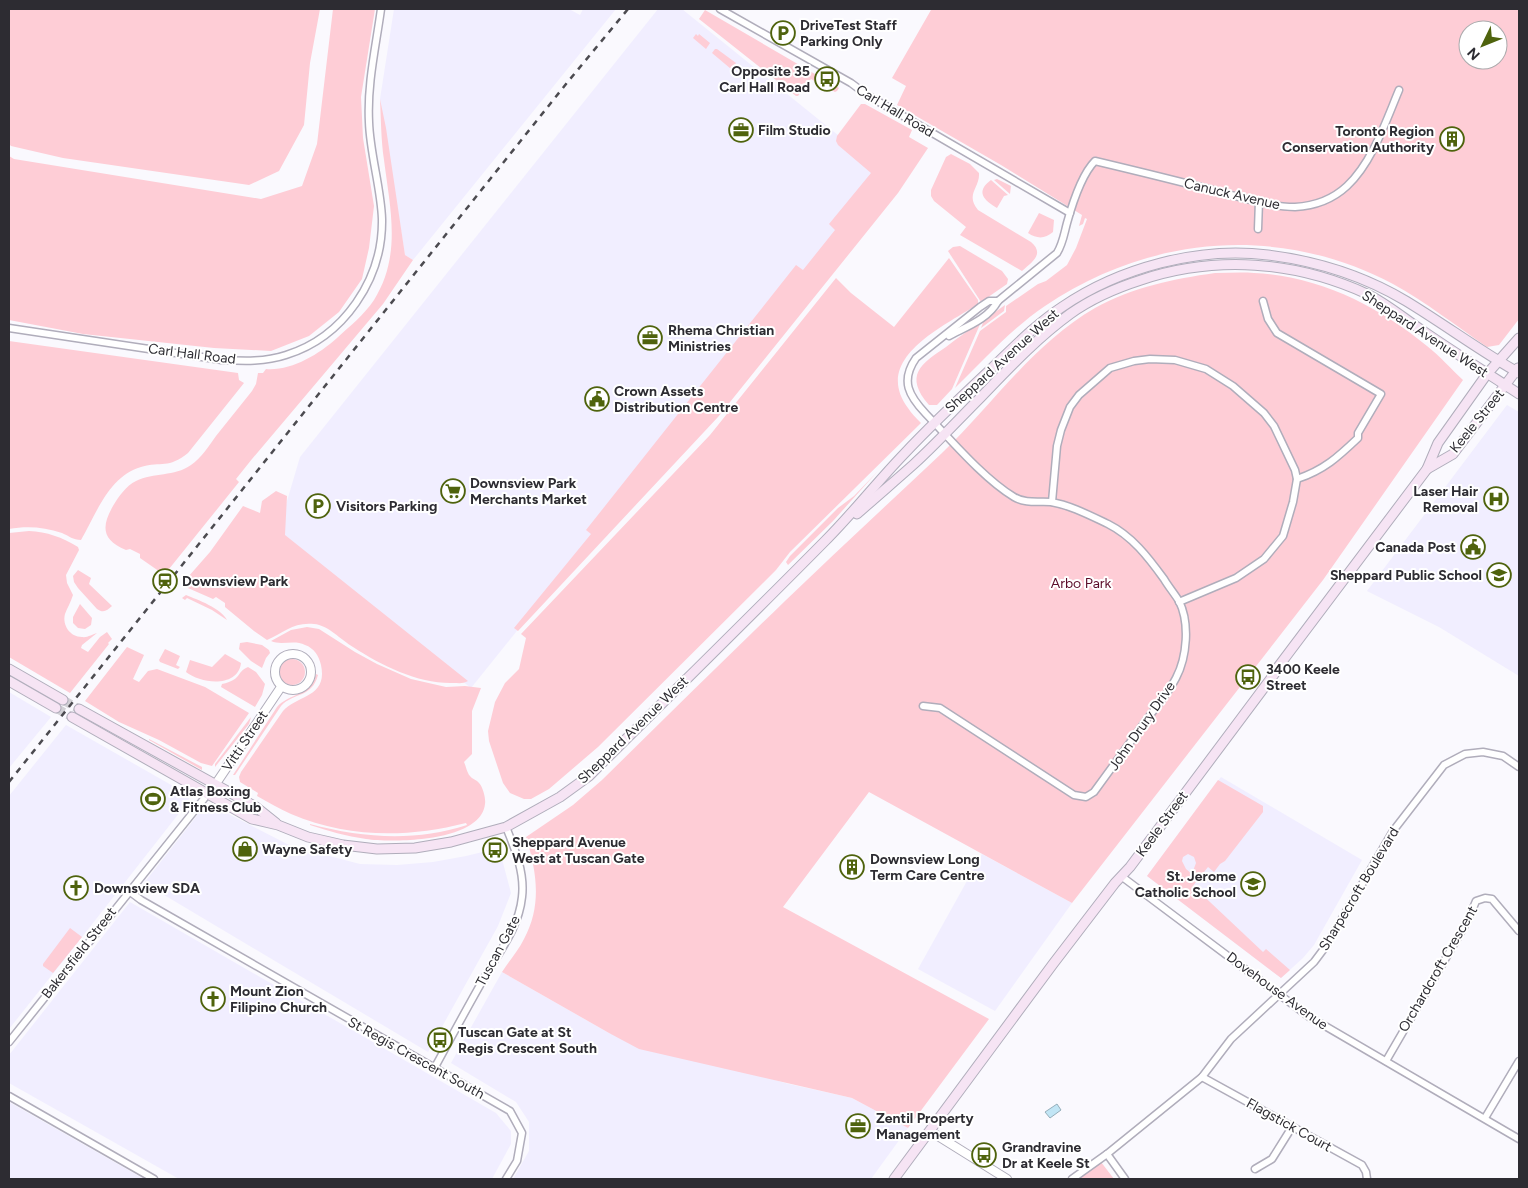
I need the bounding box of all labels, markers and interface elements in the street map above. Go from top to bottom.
place label: DriveTest Staff Parking Only [800,17,898,50]
parking icon: DriveTest Staff Parking Only [770,20,796,46]
north arrow [1458,20,1508,70]
text: N [1464,44,1484,63]
place label: Opposite 35 Carl Hall Road [719,63,810,96]
bus stop icon: Opposite 35 Carl Hall Road [814,66,840,92]
street label: Carl Hall Road [853,81,937,141]
office icon: Film Studio [728,117,754,143]
place label: Film Studio [758,122,831,139]
place label: Toronto Region Conservation Authority [1282,123,1435,156]
building icon: Toronto Region Conservation Authority [1439,126,1465,152]
street label: Canuck Avenue [1182,175,1282,213]
street label: Sheppard Avenue West [1359,287,1491,381]
street label: Sheppard Avenue West [942,305,1062,417]
place label: Rhema Christian Ministries [668,322,774,355]
office icon: Rhema Christian Ministries [637,325,663,351]
street label: Carl Hall Road [147,340,237,368]
place label: Crown Assets Distribution Centre [614,383,738,416]
public building icon: Crown Assets Distribution Centre [584,386,610,412]
street label: Keele Street [1446,386,1508,456]
place label: Downsview Park Merchants Market [470,475,587,508]
supermarket icon: Downsview Park Merchants Market [440,478,466,504]
place label: Laser Hair Removal [1413,483,1479,516]
hospital icon: Laser Hair Removal [1483,486,1509,512]
parking icon: Visitors Parking [305,493,331,519]
place label: Visitors Parking [336,498,437,515]
public building icon: Canada Post [1460,534,1486,560]
place label: Canada Post [1375,539,1456,556]
school or university icon: Sheppard Public School [1486,562,1512,588]
place label: Sheppard Public School [1330,567,1482,584]
station icon: Downsview Park [152,568,178,594]
place label: Downsview Park [182,573,289,590]
park label: Arbo Park [1051,575,1112,592]
place label: 3400 Keele Street [1266,661,1340,694]
bus stop icon: 3400 Keele Street [1235,664,1261,690]
street label: Sheppard Avenue West [574,673,692,787]
street label: John Drury Drive [1105,678,1179,774]
street label: Vitti Street [219,707,271,775]
place label: Atlas Boxing & Fitness Club [170,783,261,816]
sports icon: Atlas Boxing & Fitness Club [140,786,166,812]
street label: Keele Street [1132,788,1192,860]
street label: Sharpecroft Boulevard [1315,824,1403,954]
place label: Sheppard Avenue West at Tuscan Gate [512,834,645,867]
shop icon: Wayne Safety [232,836,258,862]
bus stop icon: Sheppard Avenue West at Tuscan Gate [482,837,508,863]
place label: Wayne Safety [262,841,353,858]
place label: Downsview Long Term Care Centre [870,851,985,884]
building icon: Downsview Long Term Care Centre [839,854,865,880]
place label: St. Jerome Catholic School [1135,868,1236,901]
school or university icon: St. Jerome Catholic School [1240,871,1266,897]
church icon: Downsview SDA [63,875,89,901]
place label: Downsview SDA [94,880,200,897]
street label: Orchardcroft Crescent [1395,903,1481,1035]
street label: Bakersfield Street [38,904,120,1002]
street label: Tuscan Gate [472,912,524,989]
street label: Dovehouse Avenue [1223,949,1331,1034]
place label: Mount Zion Filipino Church [230,983,327,1016]
church icon: Mount Zion Filipino Church [200,986,226,1012]
street label: St Regis Crescent South [345,1013,487,1103]
place label: Tuscan Gate at St Regis Crescent South [458,1024,597,1057]
bus stop icon: Tuscan Gate at St Regis Crescent South [427,1027,453,1053]
street label: Flagstick Court [1243,1095,1335,1155]
place label: Zentil Property Management [876,1110,975,1143]
office icon: Zentil Property Management [845,1113,871,1139]
place label: Grandravine Dr at Keele St [1002,1139,1090,1172]
bus stop icon: Grandravine Dr at Keele St [971,1142,997,1168]

